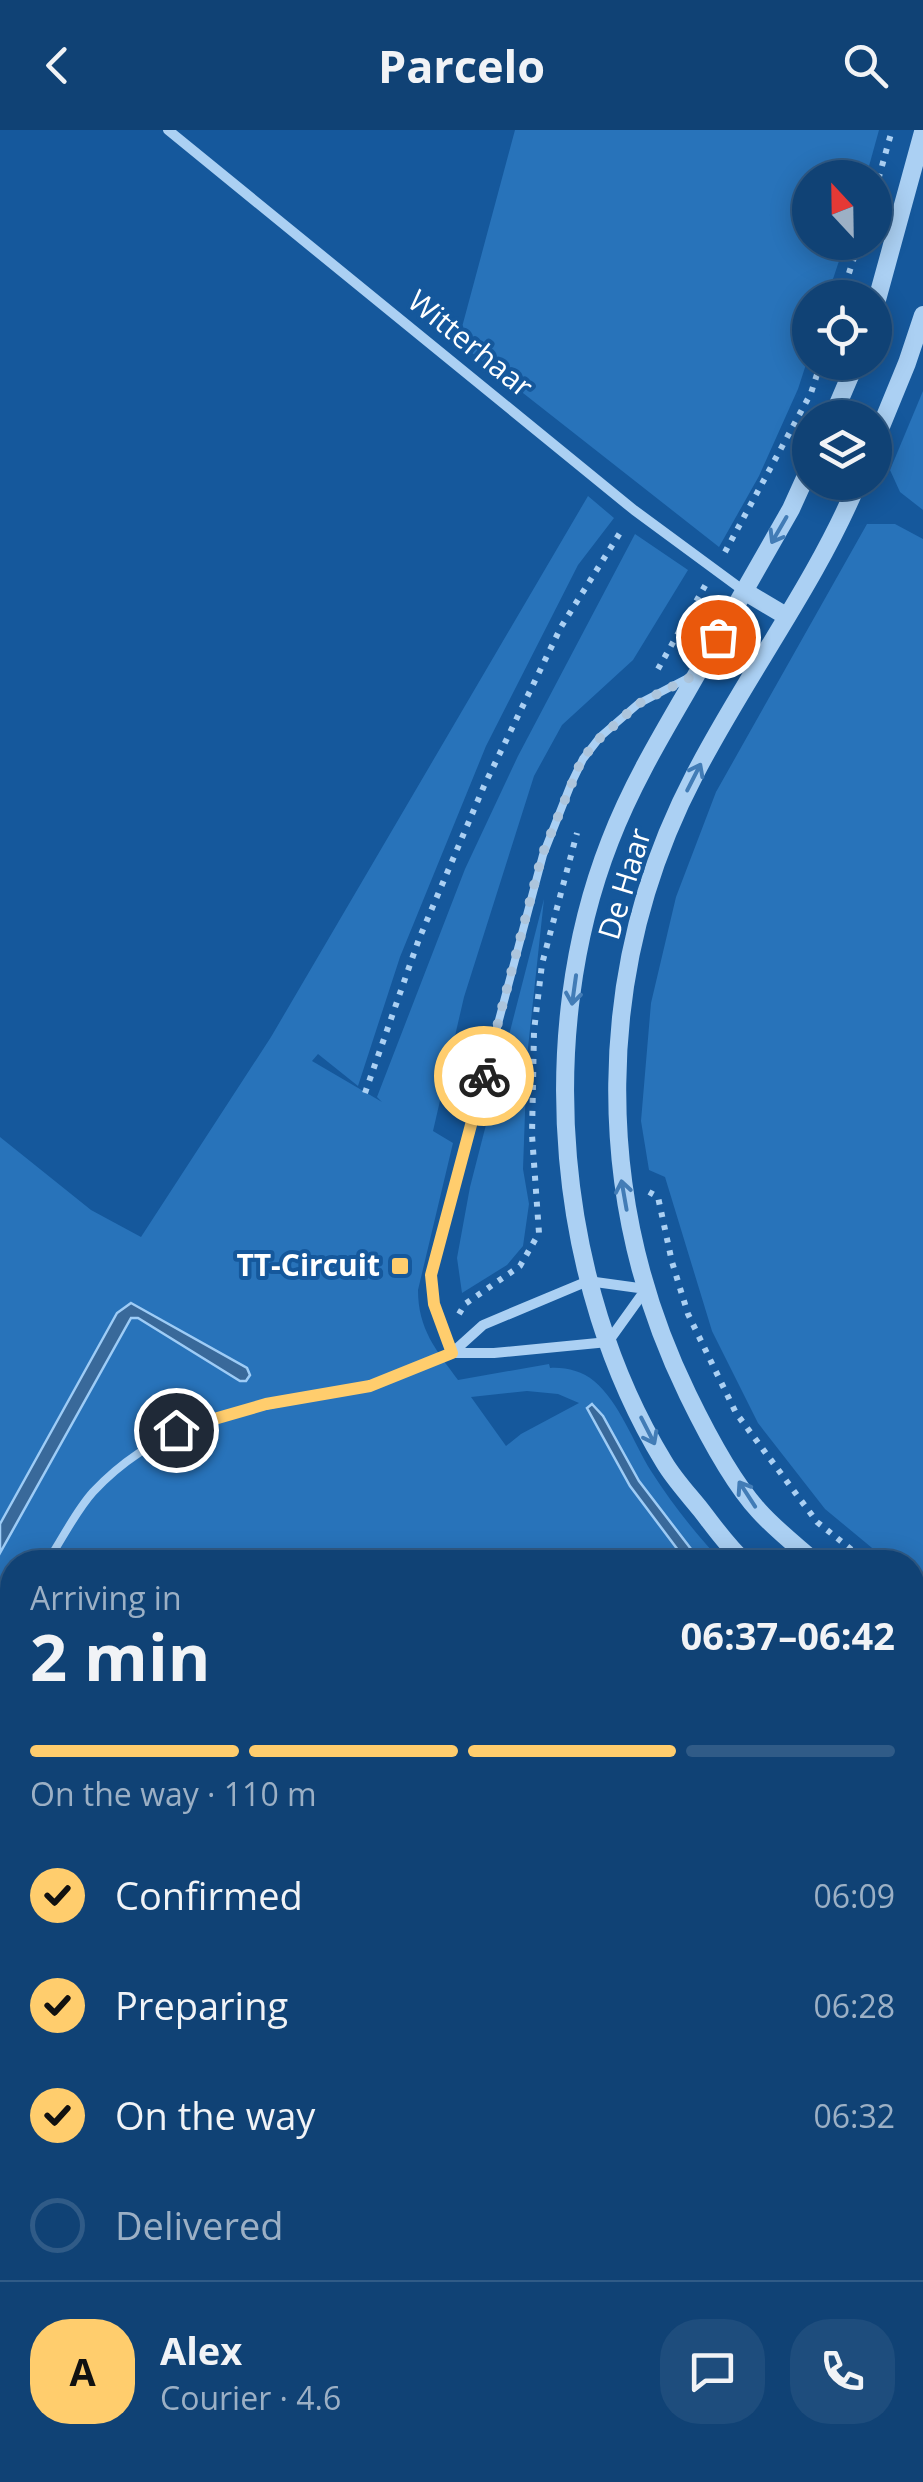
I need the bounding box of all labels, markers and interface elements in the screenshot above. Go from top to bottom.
text: Parcelo [378,35,545,96]
icon: back [30,38,85,93]
icon: search [838,38,893,93]
north arrow [792,160,892,260]
map controls [792,160,892,500]
street label: Witterhaar [400,280,542,406]
button: locate [792,280,892,380]
button: layers [792,400,892,500]
one-way arrow [768,515,788,544]
pin [676,595,761,680]
icon: bag [691,610,746,665]
one-way arrow [685,763,704,793]
street label: De Haar [587,823,660,944]
one-way arrow [564,974,582,1006]
courier [434,1026,534,1126]
icon: bike [457,1049,512,1104]
one-way arrow [614,1179,633,1211]
place label: TT-Circuit [236,1244,380,1285]
marker: TT-Circuit [389,1255,411,1277]
pin [134,1388,219,1473]
icon: home [149,1403,204,1458]
one-way arrow [639,1416,658,1446]
one-way arrow [736,1480,757,1508]
text: Arriving in [30,1576,182,1619]
text: 06:37–06:42 [681,1609,895,1661]
text: 2 min [30,1612,210,1700]
text: On the way · 110 m [30,1772,317,1815]
icon: check [30,1868,85,1923]
text: Confirmed [115,1869,303,1921]
text: 06:09 [813,1874,895,1917]
icon: check [30,1978,85,2033]
text: Preparing [115,1979,288,2031]
text: 06:28 [813,1984,895,2027]
icon: check [30,2088,85,2143]
text: On the way [115,2089,315,2141]
text: 06:32 [813,2094,895,2137]
text: Delivered [115,2199,284,2251]
button: chat [660,2319,765,2424]
button: phone [790,2319,895,2424]
text: Alex [160,2324,242,2376]
text: A [69,2345,96,2397]
text: Courier · 4.6 [160,2376,341,2419]

